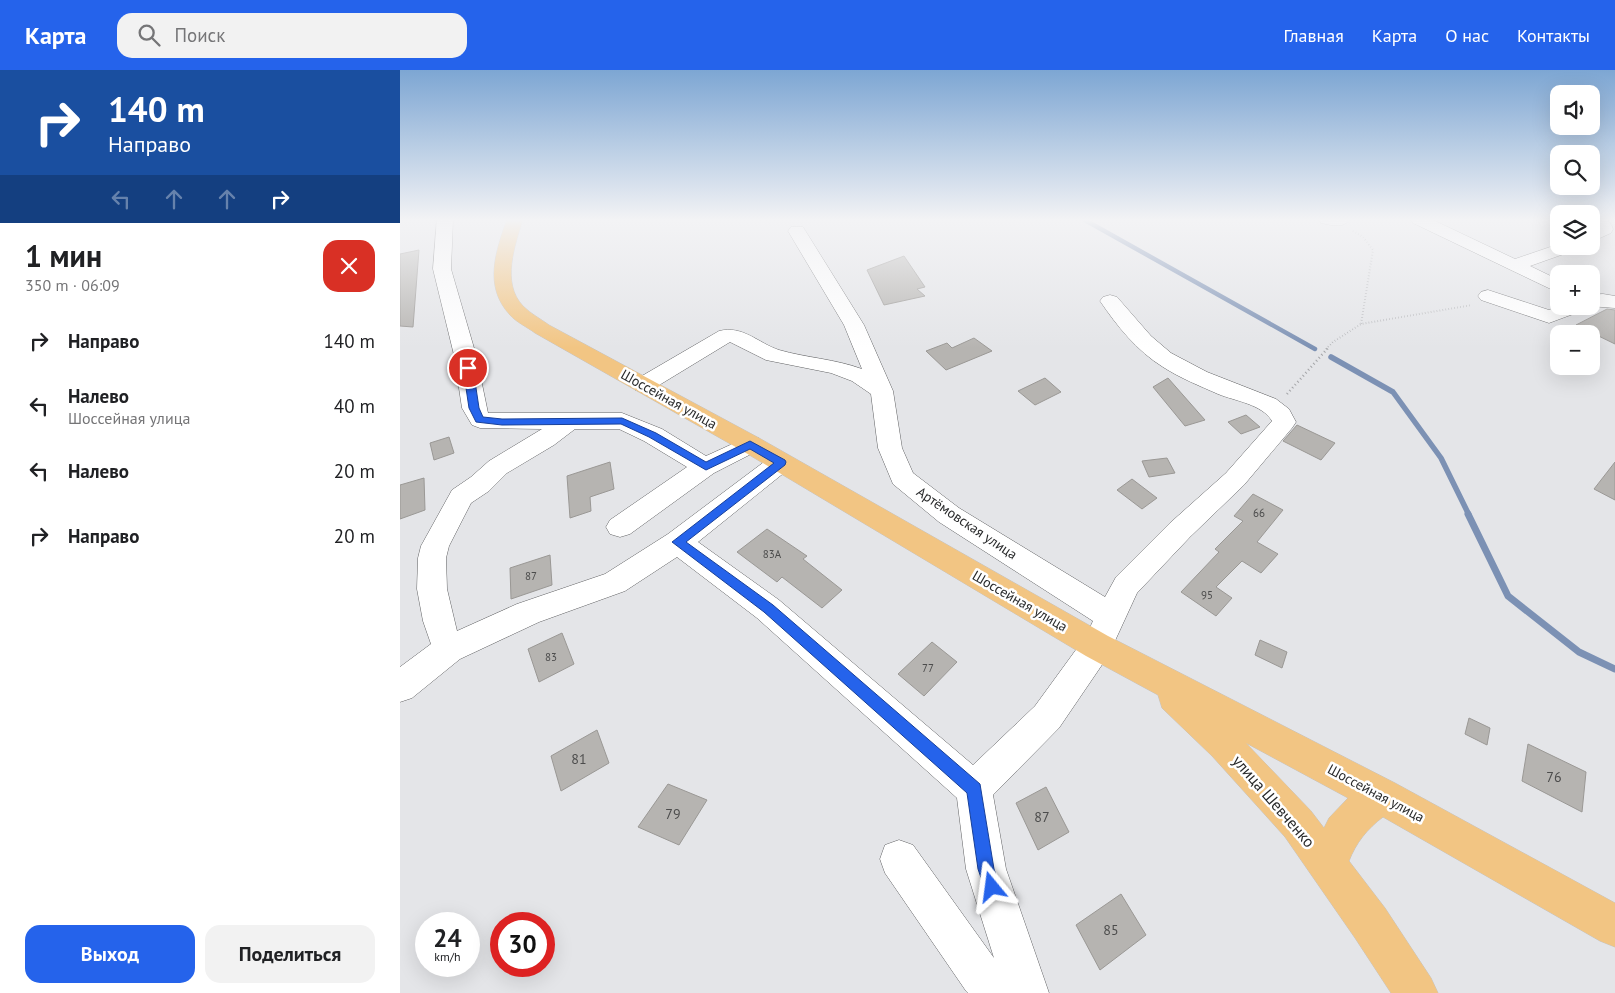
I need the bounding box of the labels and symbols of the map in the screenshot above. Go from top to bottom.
pin [447,347,489,389]
street label: Шоссейная улица [618,365,720,433]
street label: Артёмовская улица [913,483,1021,563]
house number: 66 [1253,506,1265,520]
house number: 83А [763,547,782,561]
street label: Шоссейная улица [969,566,1071,636]
house number: 87 [525,569,537,583]
house number: 95 [1201,588,1213,602]
house number: 83 [545,650,557,664]
house number: 77 [922,661,934,675]
house number: 81 [571,750,587,768]
street label: улица Шевченко [1228,751,1320,851]
street label: Шоссейная улица [1325,760,1428,826]
house number: 76 [1546,768,1562,786]
house number: 79 [665,805,681,823]
house number: 87 [1034,808,1050,826]
position arrow [965,860,1017,912]
speed limit sign: 30 [490,912,555,977]
house number: 85 [1103,921,1119,939]

